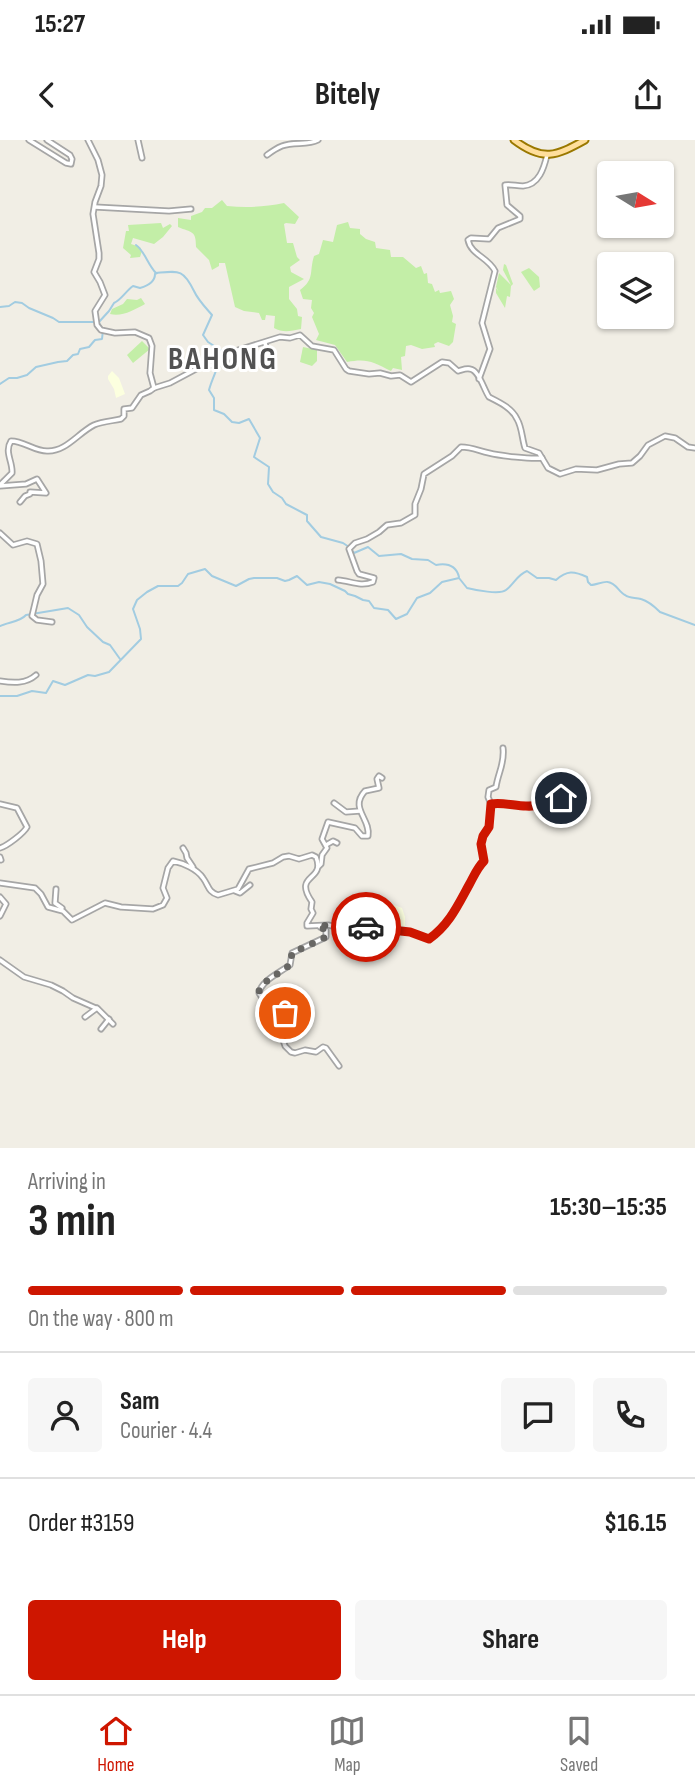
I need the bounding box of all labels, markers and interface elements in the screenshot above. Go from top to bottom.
text: 15:27 [35,9,85,40]
text: Bitely [315,75,380,114]
icon: back [28,76,66,114]
icon: share [629,76,667,114]
north arrow [597,161,674,238]
map controls [597,161,674,329]
button: layers [597,252,674,329]
district label: BAHONG [168,340,278,379]
pin [531,768,591,828]
icon: home [542,779,580,817]
courier [331,892,401,962]
icon: car [347,908,385,946]
pin [255,983,315,1043]
icon: bag [266,994,304,1032]
text: Arriving in [28,1168,106,1196]
text: 15:30–15:35 [550,1192,667,1223]
text: 3 min [28,1194,116,1249]
text: On the way · 800 m [28,1305,174,1333]
button: person [28,1378,102,1452]
button: chat [501,1378,575,1452]
button: phone [593,1378,667,1452]
text: Sam [120,1386,160,1417]
text: Courier · 4.4 [120,1417,212,1445]
text: Order #3159 [28,1508,135,1539]
text: $16.15 [604,1508,667,1539]
button: Help [28,1600,341,1680]
button: Share [355,1600,667,1680]
tab: Home [97,1712,135,1777]
tab: Map [328,1712,366,1777]
tab: Saved [560,1712,598,1777]

